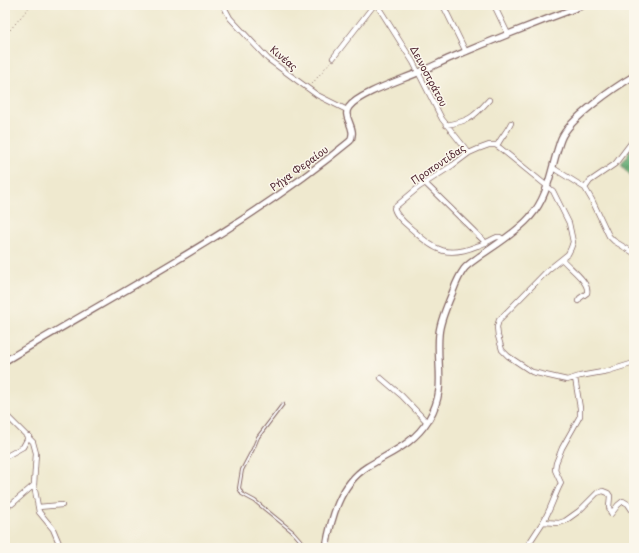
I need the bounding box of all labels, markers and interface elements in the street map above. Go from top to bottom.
street label: Κινέας [267,42,301,74]
street label: Δεινοστράτου [407,43,452,109]
street label: Προποντίδας [407,140,468,187]
street label: Ρήγα Φεραίου [267,141,331,194]

